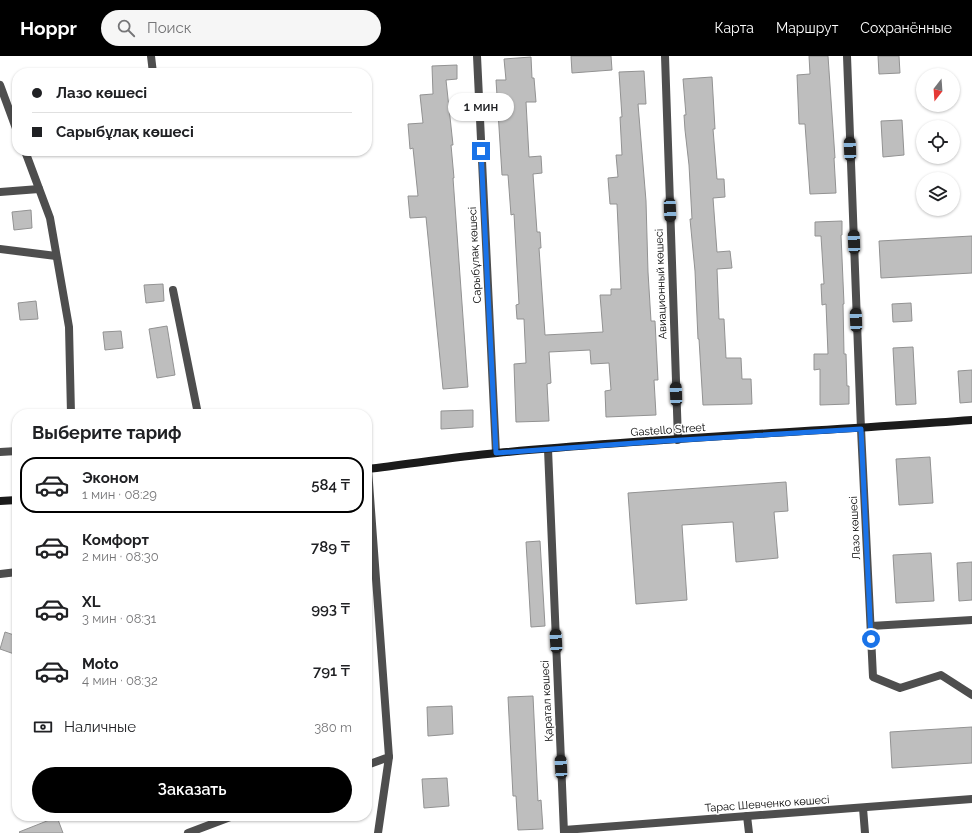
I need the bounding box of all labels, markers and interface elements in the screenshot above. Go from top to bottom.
search box [101,10,381,46]
text: Hoppr [20,17,77,39]
icon: search [115,17,137,39]
text: Поиск [147,19,192,37]
text: Карта [715,20,754,36]
text: Маршрут [776,20,838,36]
text: Сохранённые [860,20,952,36]
north arrow [916,68,960,112]
map controls [916,68,960,216]
text: Лазо көшесі [56,84,147,102]
callout: 1 мин [448,93,514,121]
text: 1 мин [464,99,498,114]
button: locate [916,120,960,164]
text: Сарыбұлақ көшесі [56,123,194,141]
car [844,137,856,161]
route end [472,142,490,160]
button: layers [916,172,960,216]
car [664,198,676,222]
street label: Сарыбұлақ көшесі [466,206,484,304]
street label: Авиационный көшесі [653,229,669,339]
car [848,230,860,254]
car [850,308,862,332]
car [670,382,682,406]
street label: Gastello Street [630,421,706,439]
text: Выберите тариф [32,422,182,443]
icon: car [34,467,70,503]
text: Эконом [82,469,139,487]
text: 584 ₸ [311,476,350,494]
text: 1 мин · 08:29 [82,487,157,502]
street label: Лазо көшесі [847,496,863,560]
icon: car [34,529,70,565]
text: Комфорт [82,531,149,549]
text: 789 ₸ [311,538,350,556]
text: 2 мин · 08:30 [82,549,159,564]
icon: car [34,591,70,627]
text: XL [82,593,100,611]
text: 993 ₸ [311,600,350,618]
text: 3 мин · 08:31 [82,611,156,626]
car [549,629,563,653]
route start [862,630,880,648]
icon: car [34,653,70,689]
text: Moto [82,655,119,673]
street label: Қаратал көшесі [538,660,556,742]
text: 791 ₸ [313,662,350,680]
text: 4 мин · 08:32 [82,673,158,688]
icon: cash [32,716,54,738]
text: Наличные [64,718,136,736]
text: 380 m [314,720,352,735]
car [554,755,568,779]
button: Заказать [32,767,352,813]
street label: Тарас Шевченко көшесі [704,793,830,815]

